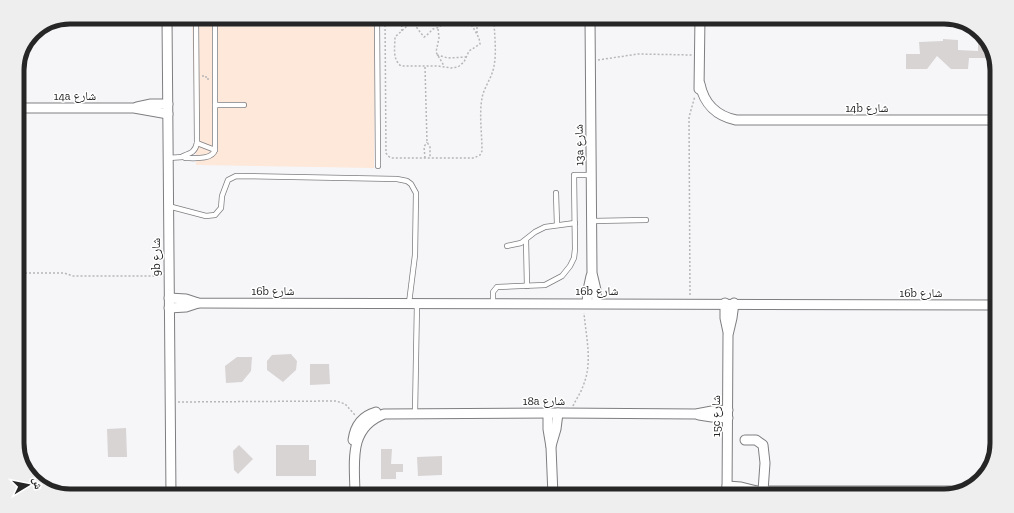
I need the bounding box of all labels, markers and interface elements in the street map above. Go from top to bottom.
street label: 14a شارع [54,89,96,104]
street label: 14b شارع [845,101,889,116]
street label: 13a شارع [572,124,587,166]
street label: 9b شارع [149,238,164,276]
street label: 16b شارع [252,284,295,299]
street label: 16b شارع [576,284,619,299]
street label: 16b شارع [900,286,943,301]
street label: 18a شارع [523,394,565,409]
street label: 15c شارع [709,395,724,437]
north arrow [8,465,48,505]
text: ش [29,476,45,491]

